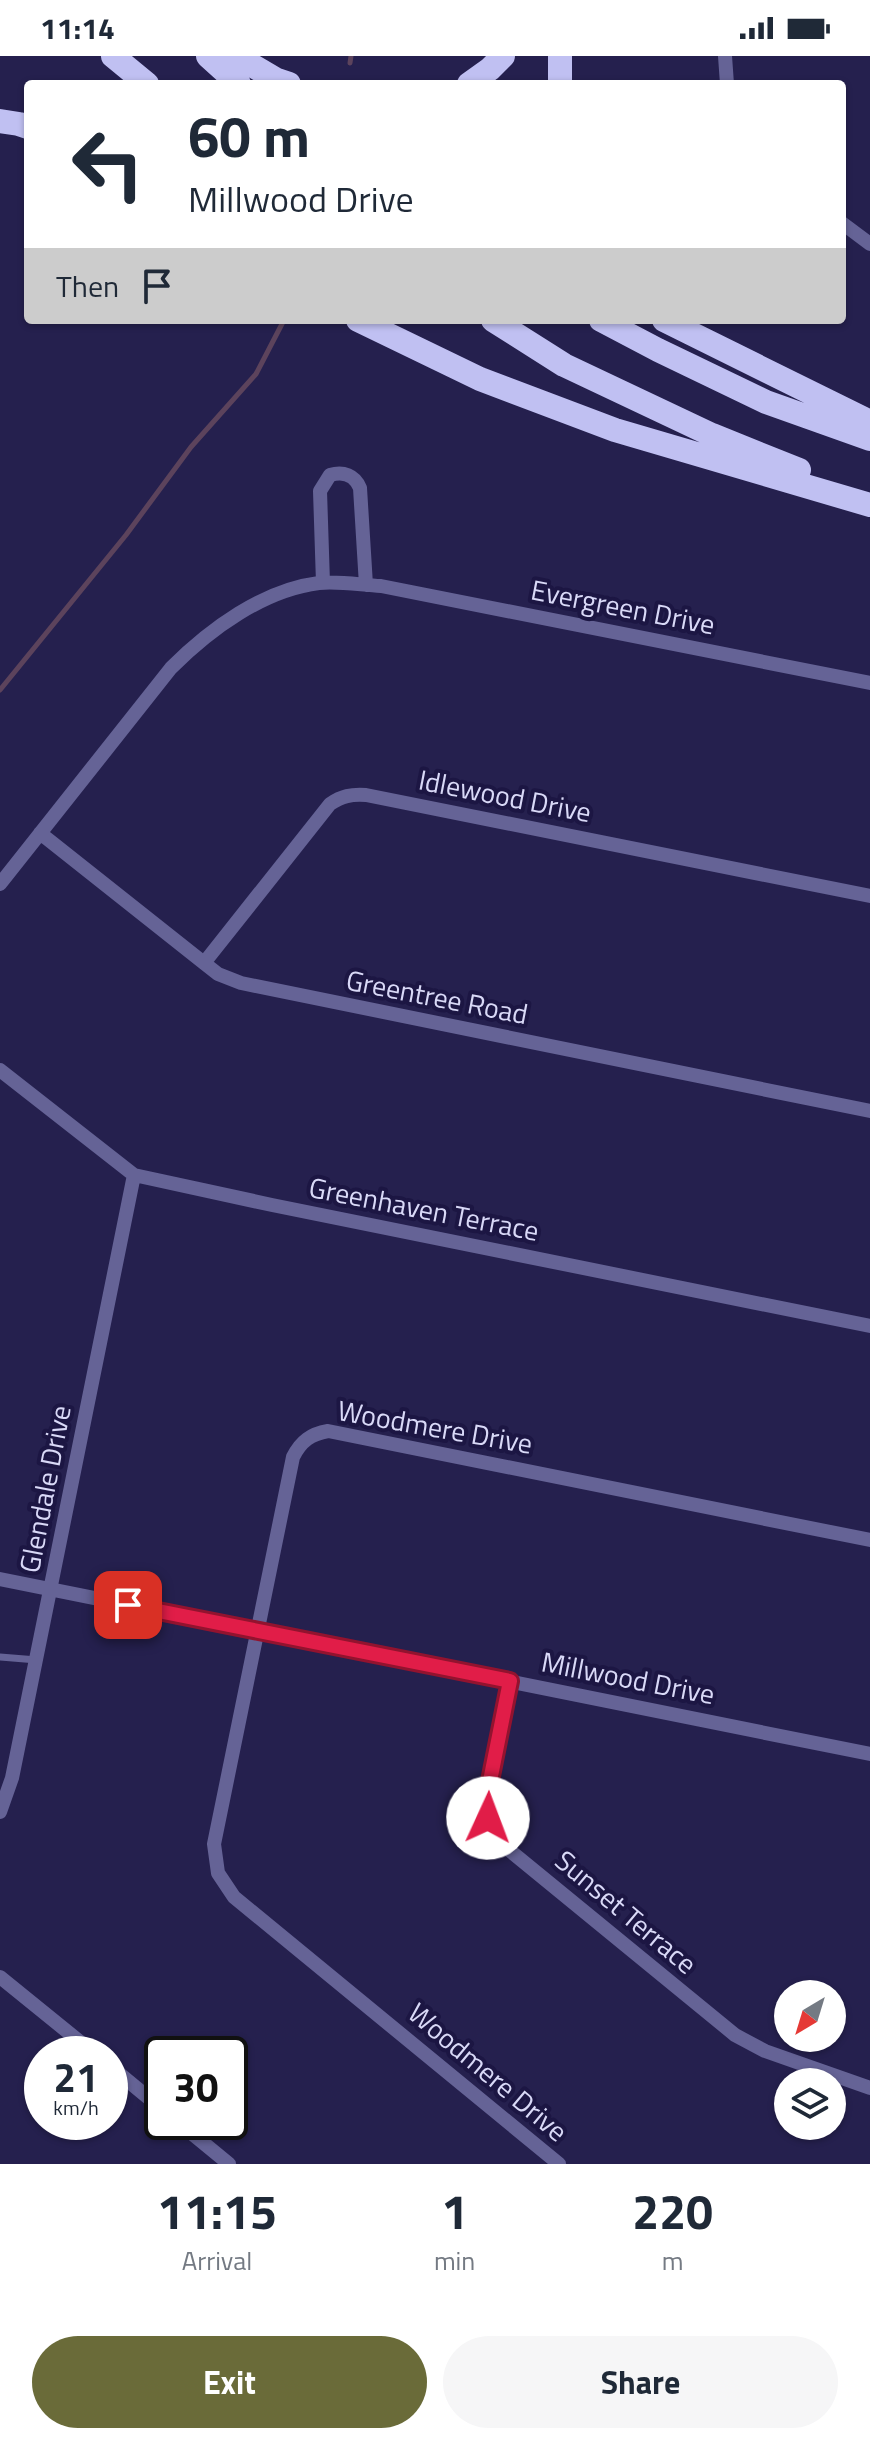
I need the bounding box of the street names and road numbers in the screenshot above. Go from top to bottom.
street label: Evergreen Drive [527,568,719,645]
street label: Idlewood Drive [415,758,595,833]
street label: Greentree Road [343,958,532,1035]
street label: Greenhaven Terrace [305,1165,543,1252]
street label: Woodmere Drive [334,1388,536,1465]
street label: Glendale Drive [7,1401,82,1576]
street label: Millwood Drive [538,1640,718,1715]
street label: Sunset Terrace [546,1839,707,1984]
street label: Woodmere Drive [399,1992,578,2151]

